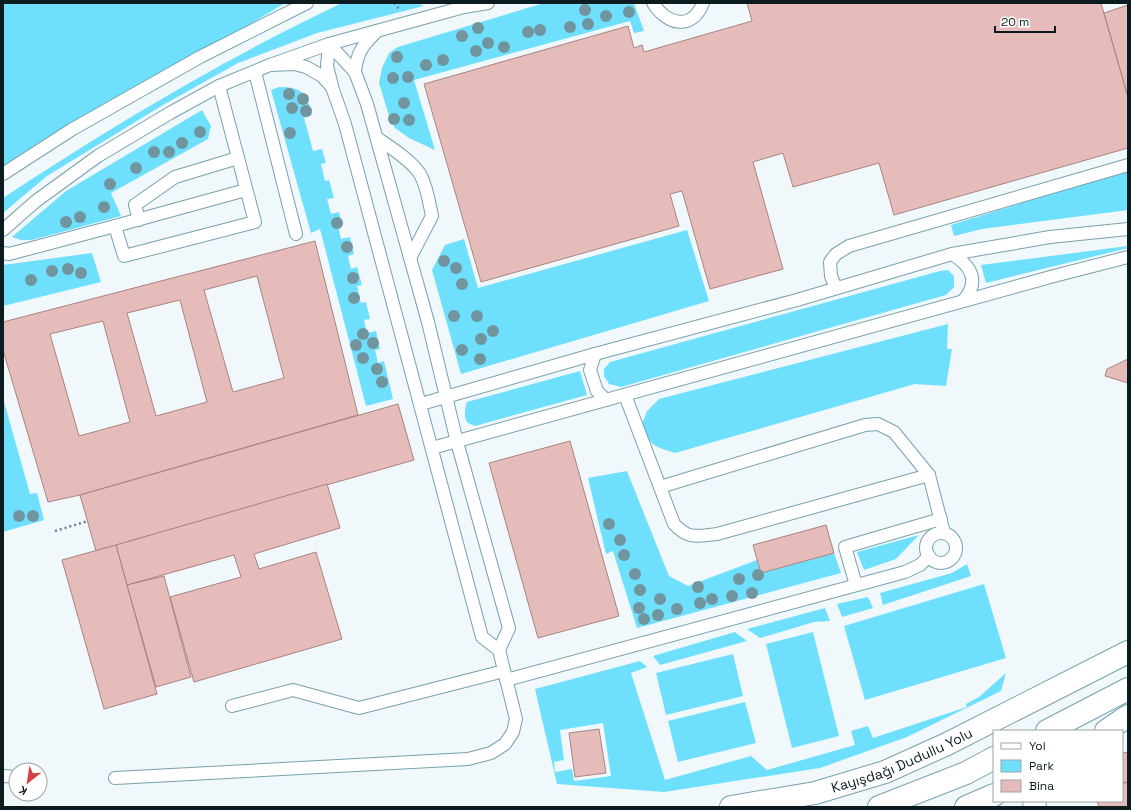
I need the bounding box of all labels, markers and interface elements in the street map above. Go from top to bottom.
scale bar [995,8,1055,34]
text: 20 m [1001,14,1029,30]
street label: Kayışdağı Dudullu Yolu [829,724,975,797]
legend [993,730,1123,802]
text: Yol [1029,738,1046,754]
text: Park [1029,758,1054,774]
north arrow [8,762,48,802]
text: Bina [1029,778,1054,794]
text: K [16,783,29,798]

